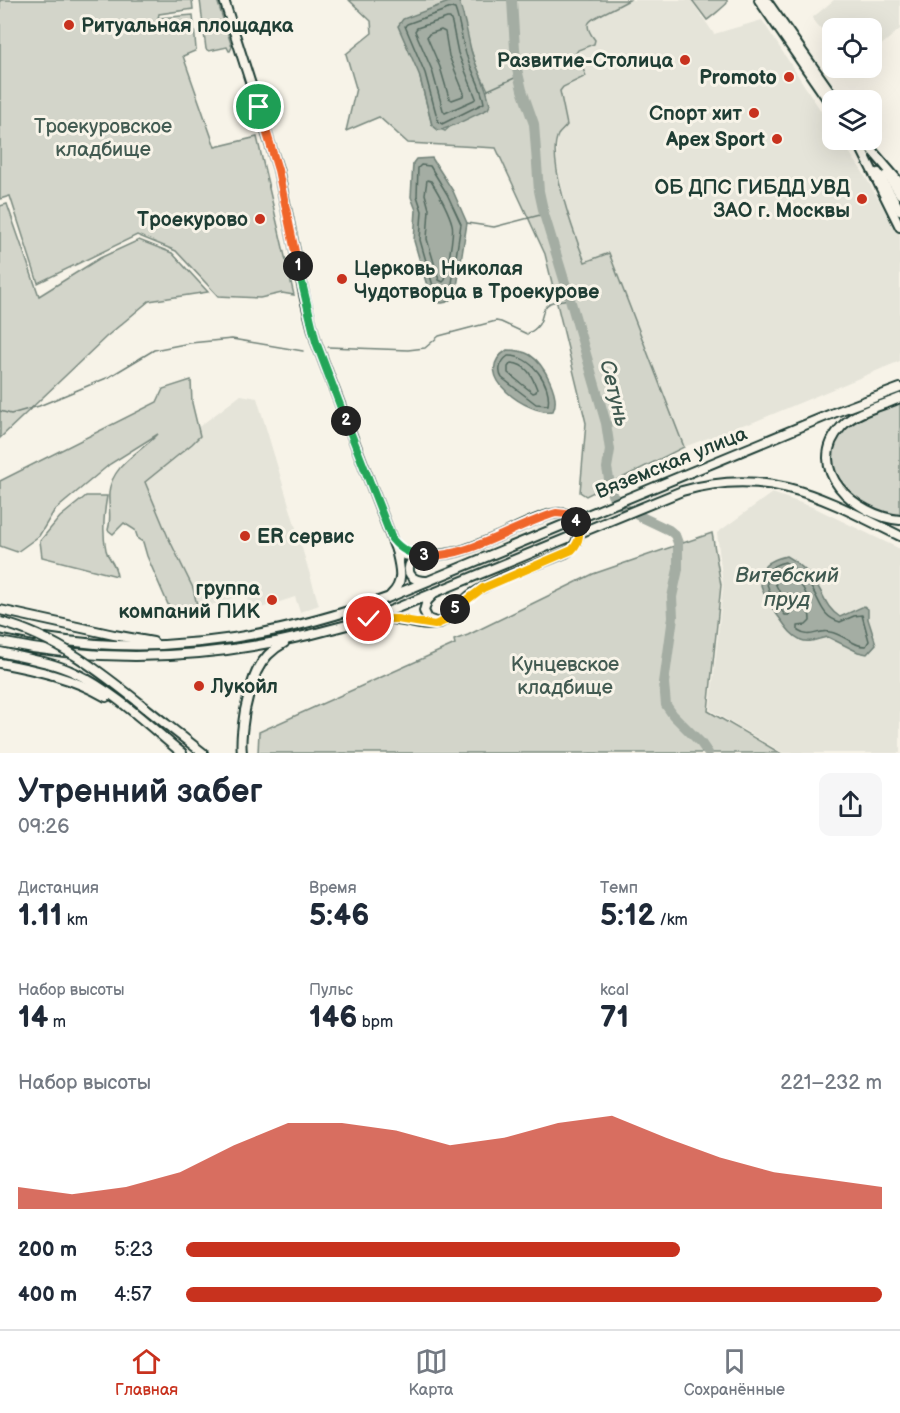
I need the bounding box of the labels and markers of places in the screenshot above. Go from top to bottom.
place label: Ритуальная площадка [81,14,294,38]
marker: Ритуальная площадка [62,18,76,32]
place label: Развитие-Столица [497,49,673,73]
marker: Развитие-Столица [678,53,692,67]
place label: Promoto [699,66,777,90]
marker: Promoto [782,70,796,84]
pin [233,81,284,132]
place label: Спорт хит [649,102,742,126]
marker: Спорт хит [747,106,761,120]
place label: Apex Sport [665,128,765,152]
marker: Apex Sport [770,132,784,146]
place label: ОБ ДПС ГИБДД УВД ЗАО г. Москвы [654,176,850,223]
marker: ОБ ДПС ГИБДД УВД ЗАО г. Москвы [855,192,869,206]
place label: Троекурово [137,208,248,232]
marker: Троекурово [253,212,267,226]
pin: 1 [283,251,313,281]
place label: Церковь Николая Чудотворца в Троекурове [354,257,599,304]
marker: Церковь Николая Чудотворца в Троекурове [335,272,349,286]
pin: 2 [331,406,361,436]
pin: 4 [561,507,591,537]
place label: ER сервис [257,525,354,549]
marker: ER сервис [238,529,252,543]
pin: 3 [409,541,439,571]
place label: группа компаний ПИК [118,577,261,624]
marker: группа компаний ПИК [265,593,279,607]
pin [343,593,394,644]
pin: 5 [440,594,470,624]
place label: Лукойл [210,675,278,699]
marker: Лукойл [192,679,206,693]

